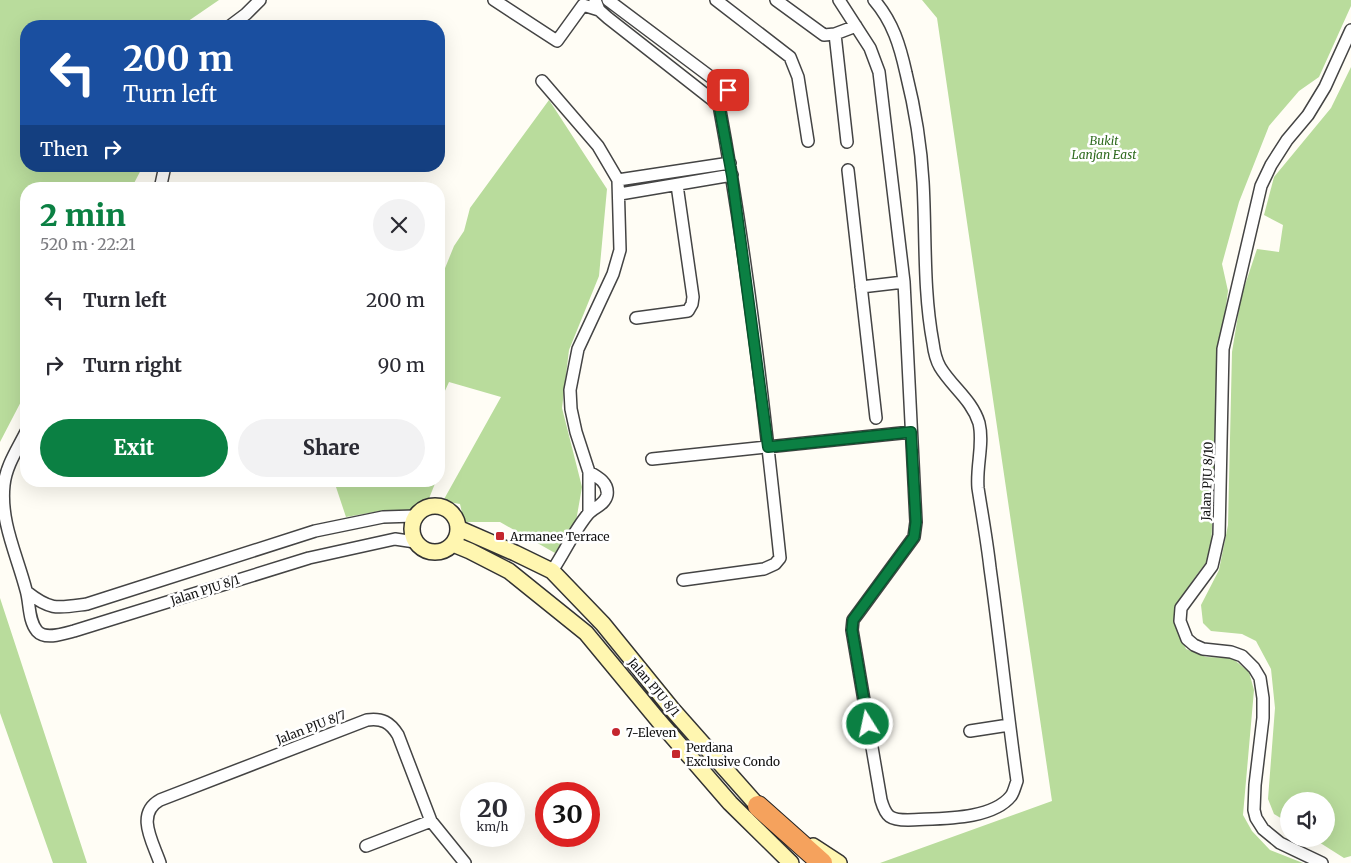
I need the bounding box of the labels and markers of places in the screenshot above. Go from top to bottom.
pin [707,69,749,111]
place label: Armanee Terrace [509,529,609,544]
marker: Armanee Terrace [494,530,506,542]
place label: 7-Eleven [626,725,676,740]
marker: 7-Eleven [610,726,622,738]
place label: Perdana Exclusive Condo [686,740,780,769]
marker: Perdana Exclusive Condo [670,748,682,760]

